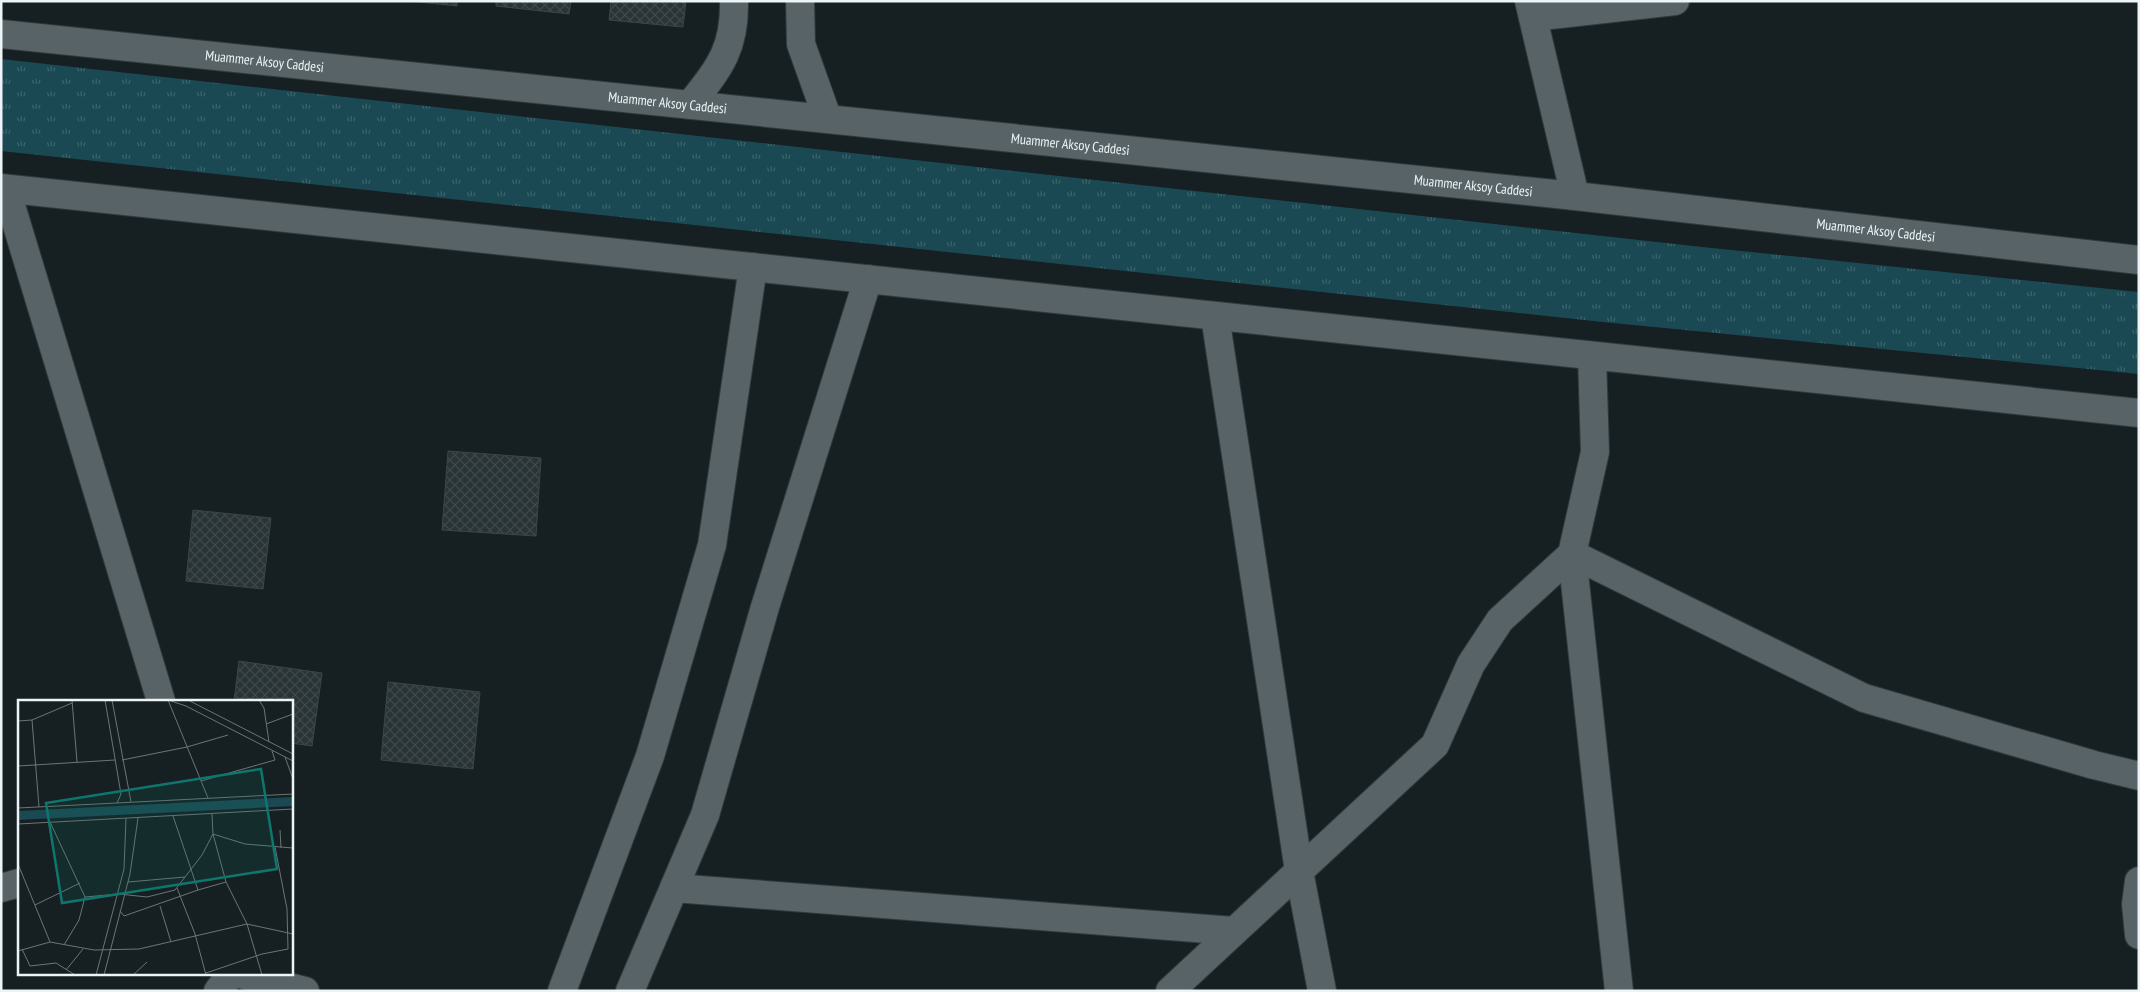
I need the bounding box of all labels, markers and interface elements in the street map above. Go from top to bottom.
street label: Muammer Aksoy Caddesi [204,46,325,76]
street label: Muammer Aksoy Caddesi [607,88,728,118]
street label: Muammer Aksoy Caddesi [1010,129,1131,159]
street label: Muammer Aksoy Caddesi [1413,170,1533,201]
street label: Muammer Aksoy Caddesi [1816,214,1936,246]
inset map [18,700,292,974]

